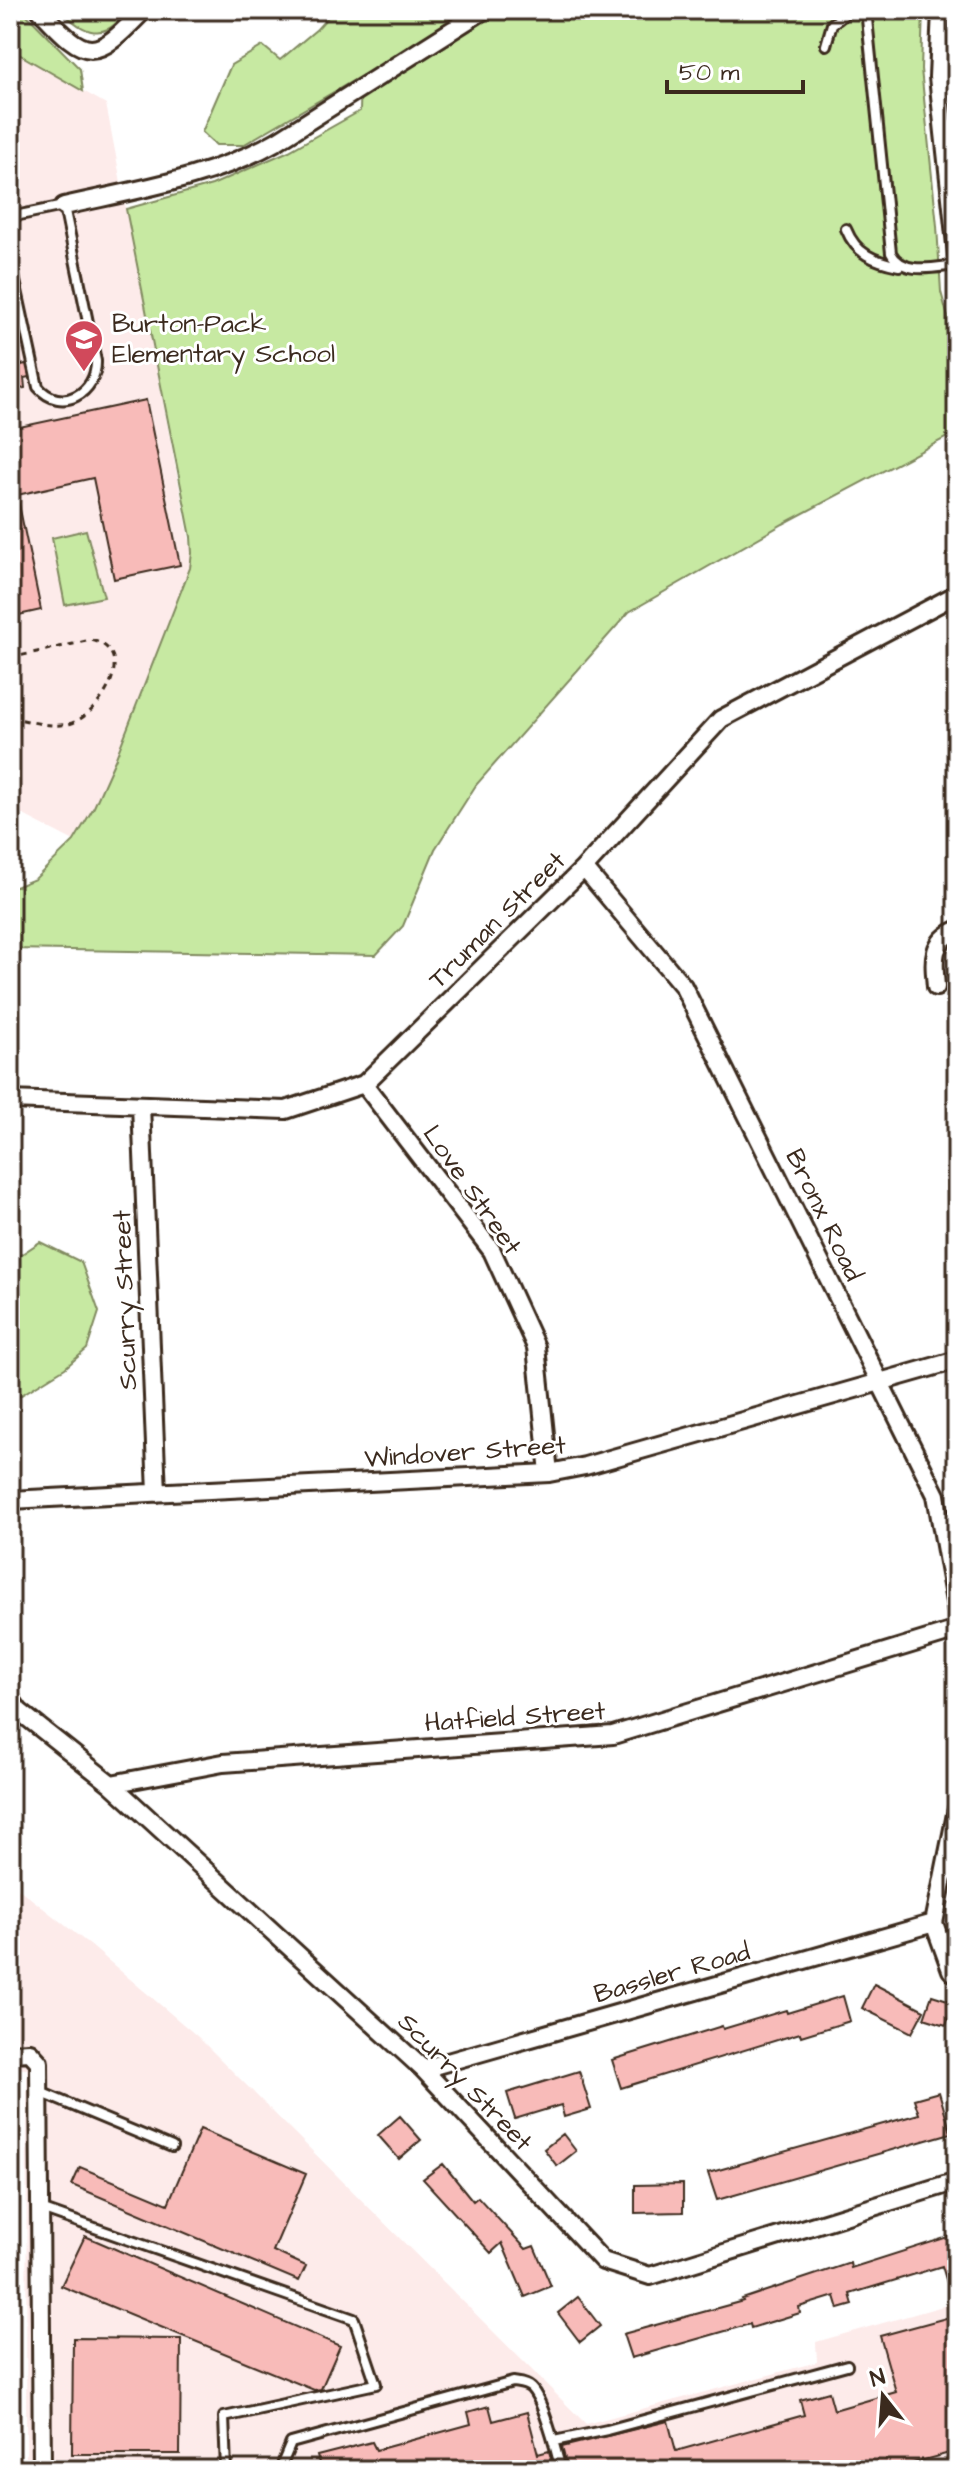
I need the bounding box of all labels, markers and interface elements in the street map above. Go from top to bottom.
scale bar [667,44,803,94]
text: 50 m [679,56,740,90]
place label: Burton-Pack Elementary School [112,306,335,374]
school or university icon: Burton-Pack Elementary School [63,318,105,373]
street label: Truman Street [420,843,574,997]
street label: Love Street [414,1118,530,1262]
street label: Bronx Road [777,1143,871,1287]
street label: Scurry Street [104,1209,148,1391]
street label: Windover Street [363,1427,567,1477]
street label: Hatfield Street [423,1693,607,1741]
street label: Bassler Road [590,1934,754,2012]
street label: Scurry Street [388,2005,541,2161]
north arrow [843,2356,923,2436]
text: N [866,2361,889,2395]

